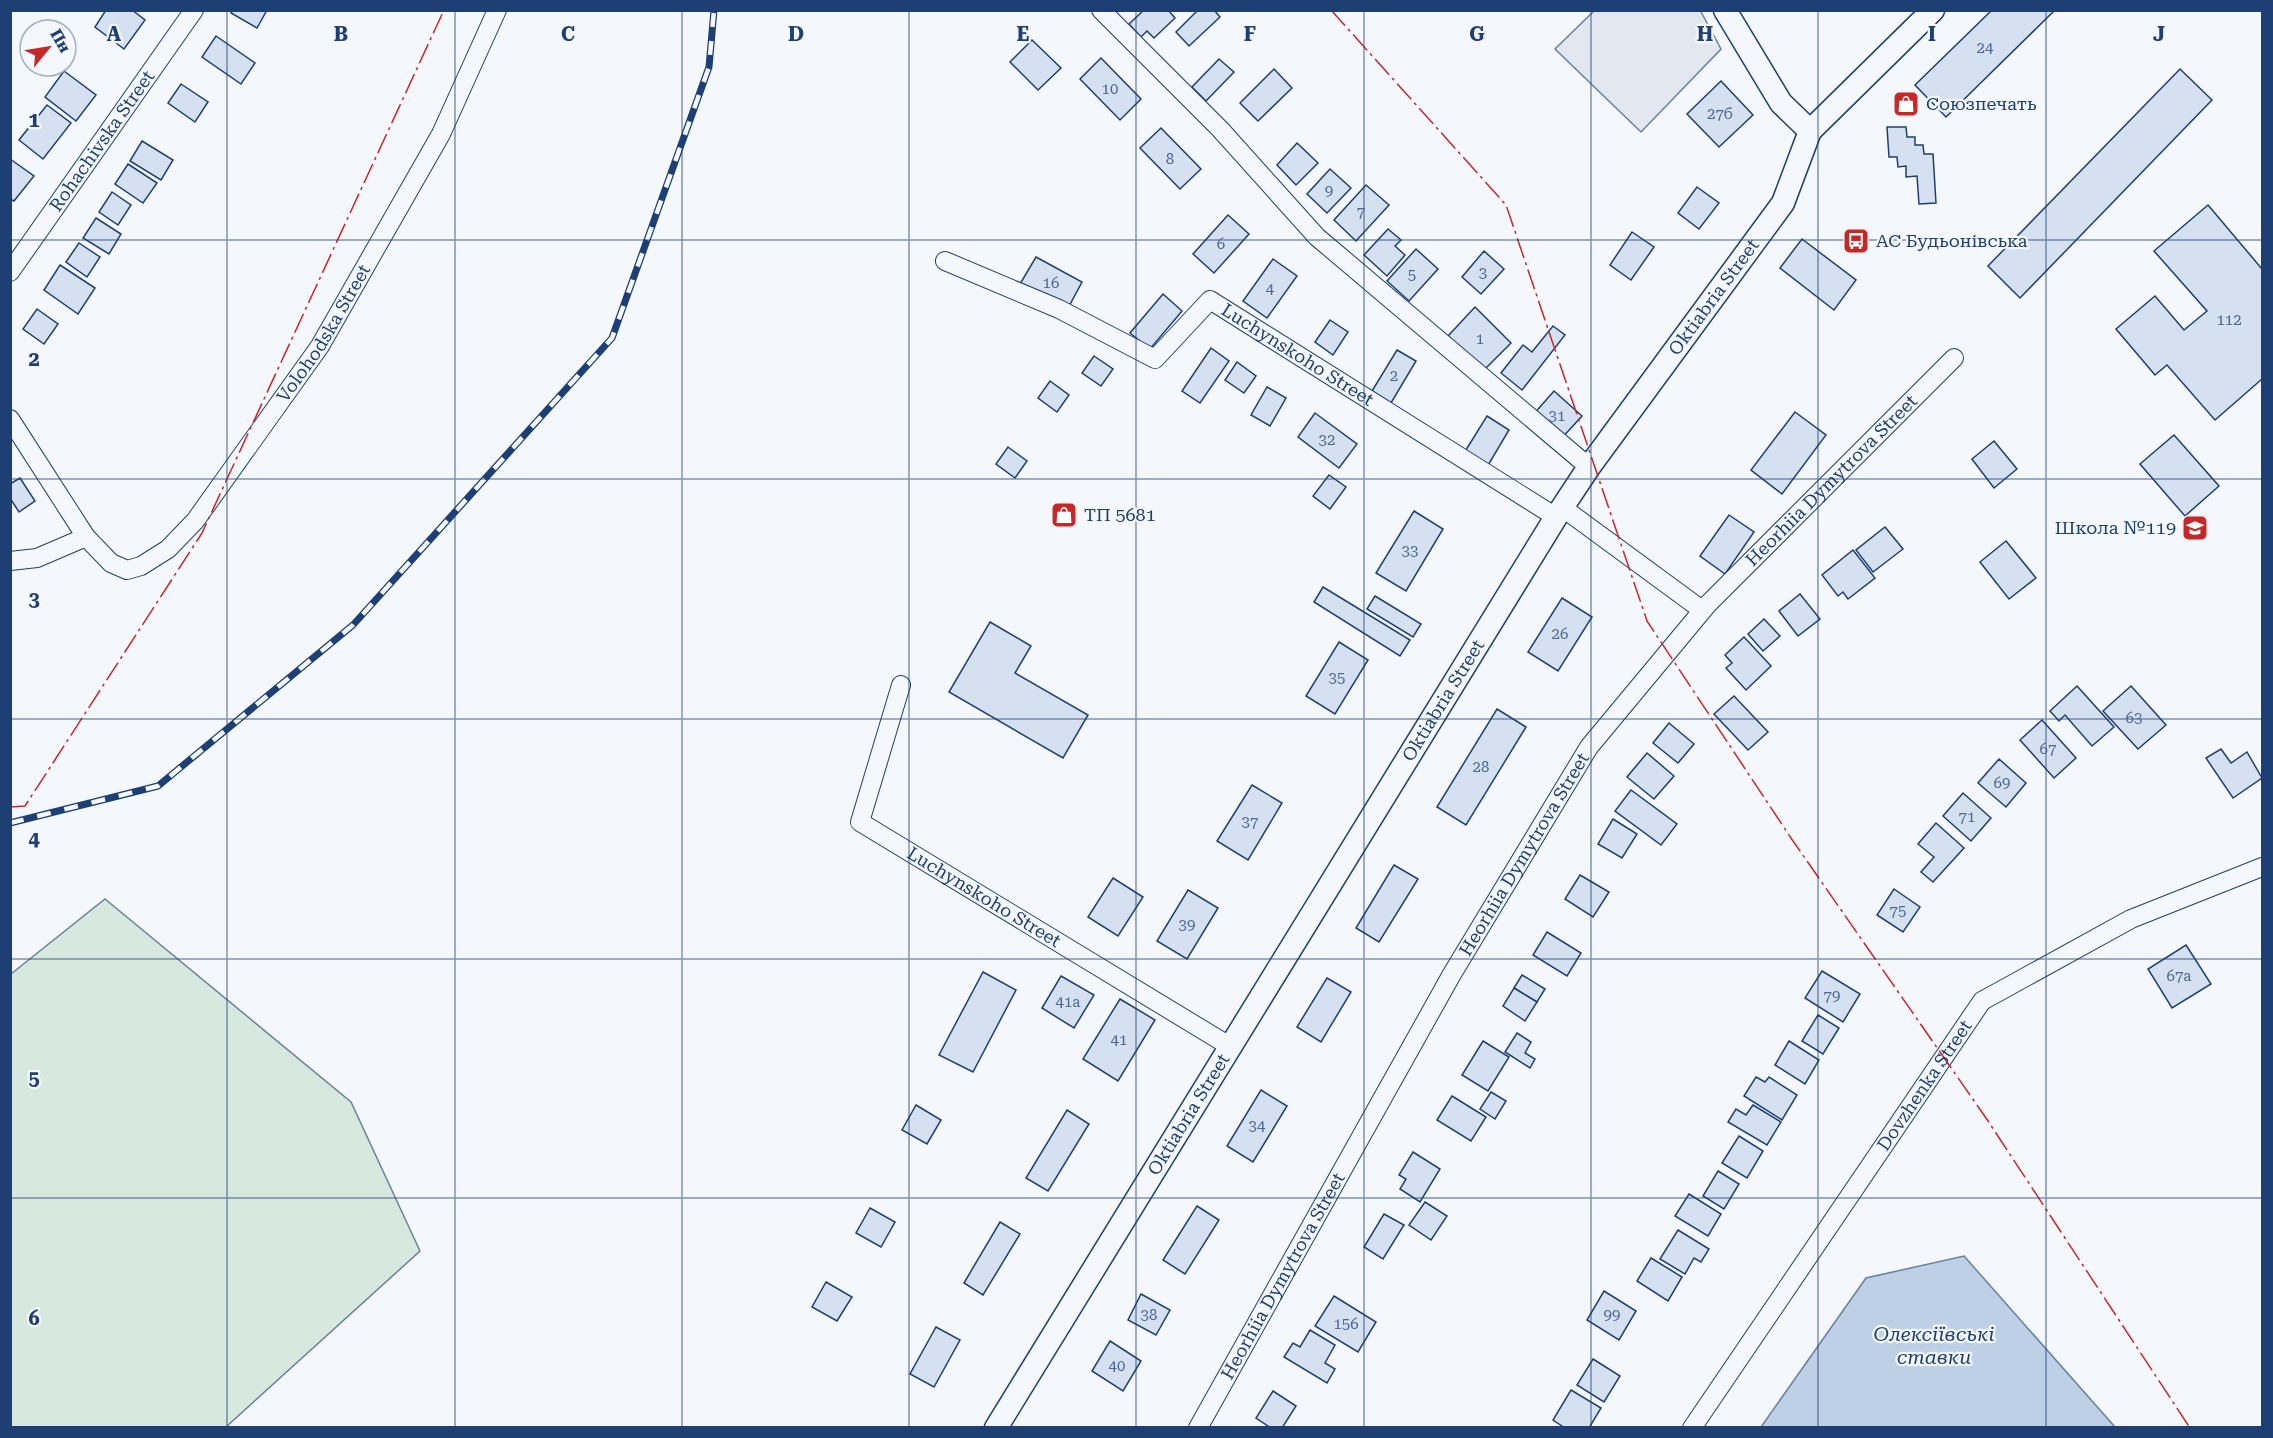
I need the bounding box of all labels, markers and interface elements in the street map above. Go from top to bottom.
north arrow [18,18,78,78]
text: A [107,22,122,46]
text: B [334,22,348,46]
text: C [561,22,575,46]
text: D [788,22,804,46]
text: E [1017,22,1030,46]
text: F [1244,22,1256,46]
text: G [1469,22,1485,46]
text: H [1697,22,1713,46]
text: I [1928,22,1936,46]
text: J [2153,22,2165,46]
text: Пн [46,26,75,56]
house number: 24 [1977,39,1994,57]
street label: Rohachivska Street [45,66,158,215]
house number: 10 [1102,80,1118,98]
shop icon: Союзпечать [1891,89,1921,119]
place label: Союзпечать [1926,93,2037,114]
house number: 27б [1707,105,1733,123]
text: 1 [28,108,40,132]
house number: 8 [1166,150,1174,168]
house number: 9 [1325,182,1333,200]
house number: 7 [1357,203,1365,221]
bus stop icon: АС Будьонівська [1841,226,1871,256]
place label: АС Будьонівська [1876,230,2028,251]
house number: 6 [1217,235,1225,253]
street label: Oktiabria Street [1664,235,1763,359]
street label: Volohodska Street [272,260,374,406]
house number: 3 [1479,264,1487,282]
house number: 5 [1408,266,1416,284]
house number: 16 [1043,274,1059,292]
house number: 4 [1266,280,1275,298]
street label: Luchynskoho Street [1218,299,1378,410]
house number: 112 [2216,311,2242,329]
house number: 1 [1476,330,1484,348]
text: 2 [28,347,40,371]
house number: 2 [1390,367,1398,385]
street label: Heorhiia Dymytrova Street [1741,390,1921,570]
house number: 31 [1549,407,1565,425]
house number: 32 [1319,431,1335,449]
shop icon: ТП 5681 [1049,500,1079,530]
place label: ТП 5681 [1084,504,1156,525]
school or university icon: Школа №119 [2180,513,2210,543]
place label: Школа №119 [2055,517,2176,538]
house number: 33 [1402,542,1418,560]
text: 3 [28,587,40,611]
house number: 26 [1552,625,1568,643]
street label: Oktiabria Street [1398,635,1488,765]
house number: 35 [1329,669,1345,687]
house number: 63 [2126,709,2142,727]
house number: 67 [2040,740,2056,758]
street label: Heorhiia Dymytrova Street [1454,748,1593,959]
house number: 28 [1473,758,1489,776]
house number: 69 [1994,774,2010,792]
house number: 71 [1959,808,1975,826]
house number: 37 [1242,813,1258,831]
text: 4 [28,827,40,851]
street label: Luchynskoho Street [904,842,1065,951]
house number: 75 [1890,902,1906,920]
house number: 39 [1179,916,1195,934]
house number: 67а [2167,967,2191,985]
house number: 79 [1824,987,1840,1005]
house number: 41а [1056,993,1080,1011]
street label: Dovzhenka Street [1872,1016,1976,1155]
house number: 41 [1111,1031,1127,1049]
street label: Oktiabria Street [1143,1049,1234,1179]
text: 5 [28,1066,40,1090]
house number: 34 [1249,1117,1266,1135]
street label: Heorhiia Dymytrova Street [1216,1169,1349,1383]
text: 6 [28,1306,40,1330]
house number: 38 [1141,1306,1157,1324]
house number: 99 [1604,1306,1620,1324]
house number: 156 [1333,1315,1359,1333]
water label: Олексіївські ставки [1874,1322,1994,1369]
house number: 40 [1109,1357,1125,1375]

